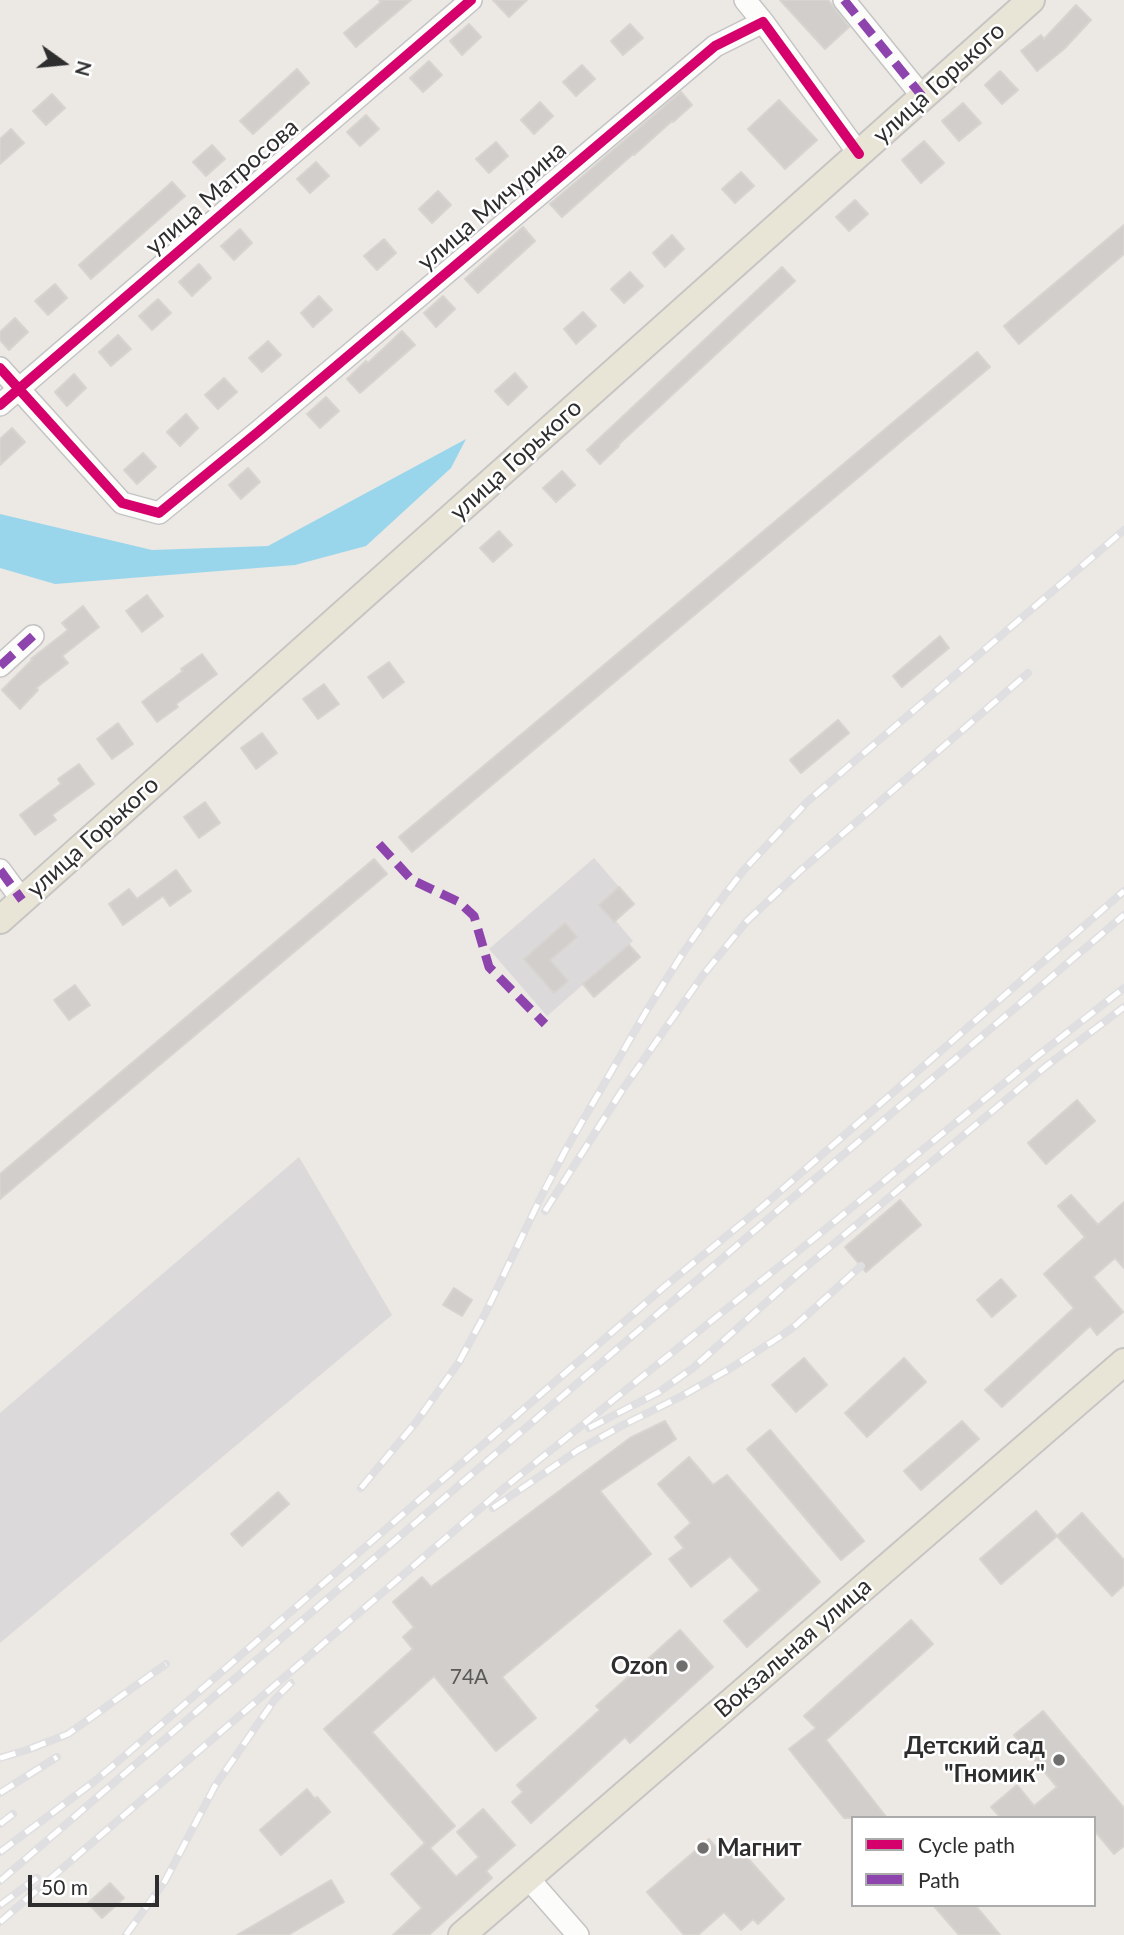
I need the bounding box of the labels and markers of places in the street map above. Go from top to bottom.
place label: Ozon [611,1652,668,1680]
marker: Ozon [674,1658,690,1674]
place label: Детский сад "Гномик" [904,1732,1045,1788]
marker: Детский сад "Гномик" [1051,1752,1067,1768]
place label: Магнит [717,1834,802,1862]
marker: Магнит [695,1840,711,1856]

